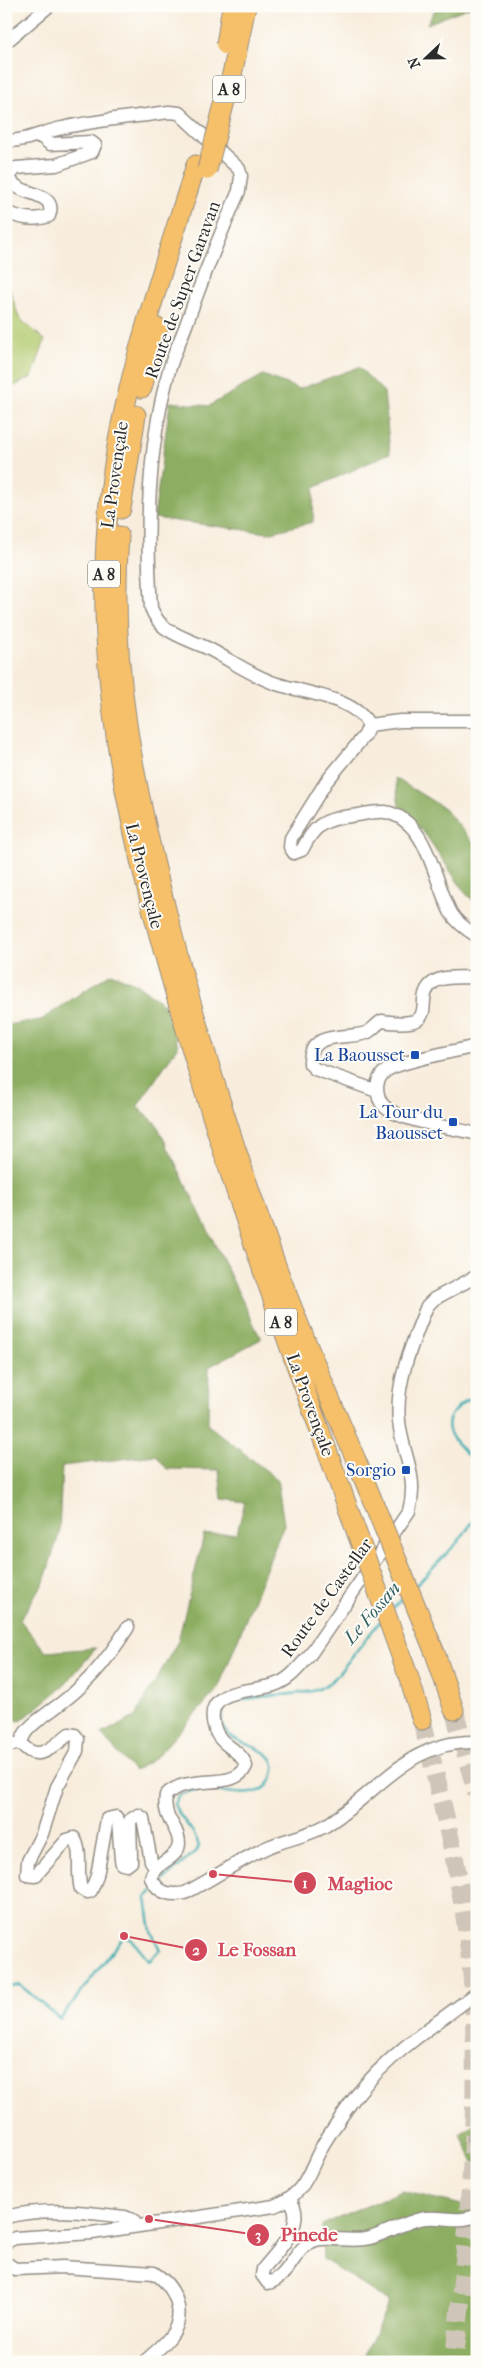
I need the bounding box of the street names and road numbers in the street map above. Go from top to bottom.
road number: A 8 [213,76,245,102]
street label: Route de Super Garavan [141,198,225,382]
street label: La Provençale [97,420,133,530]
road number: A 8 [88,560,120,588]
street label: La Provençale [121,821,167,931]
road number: A 8 [265,1308,297,1335]
street label: La Provençale [282,1351,338,1460]
street label: Route de Castellar [277,1534,377,1662]

